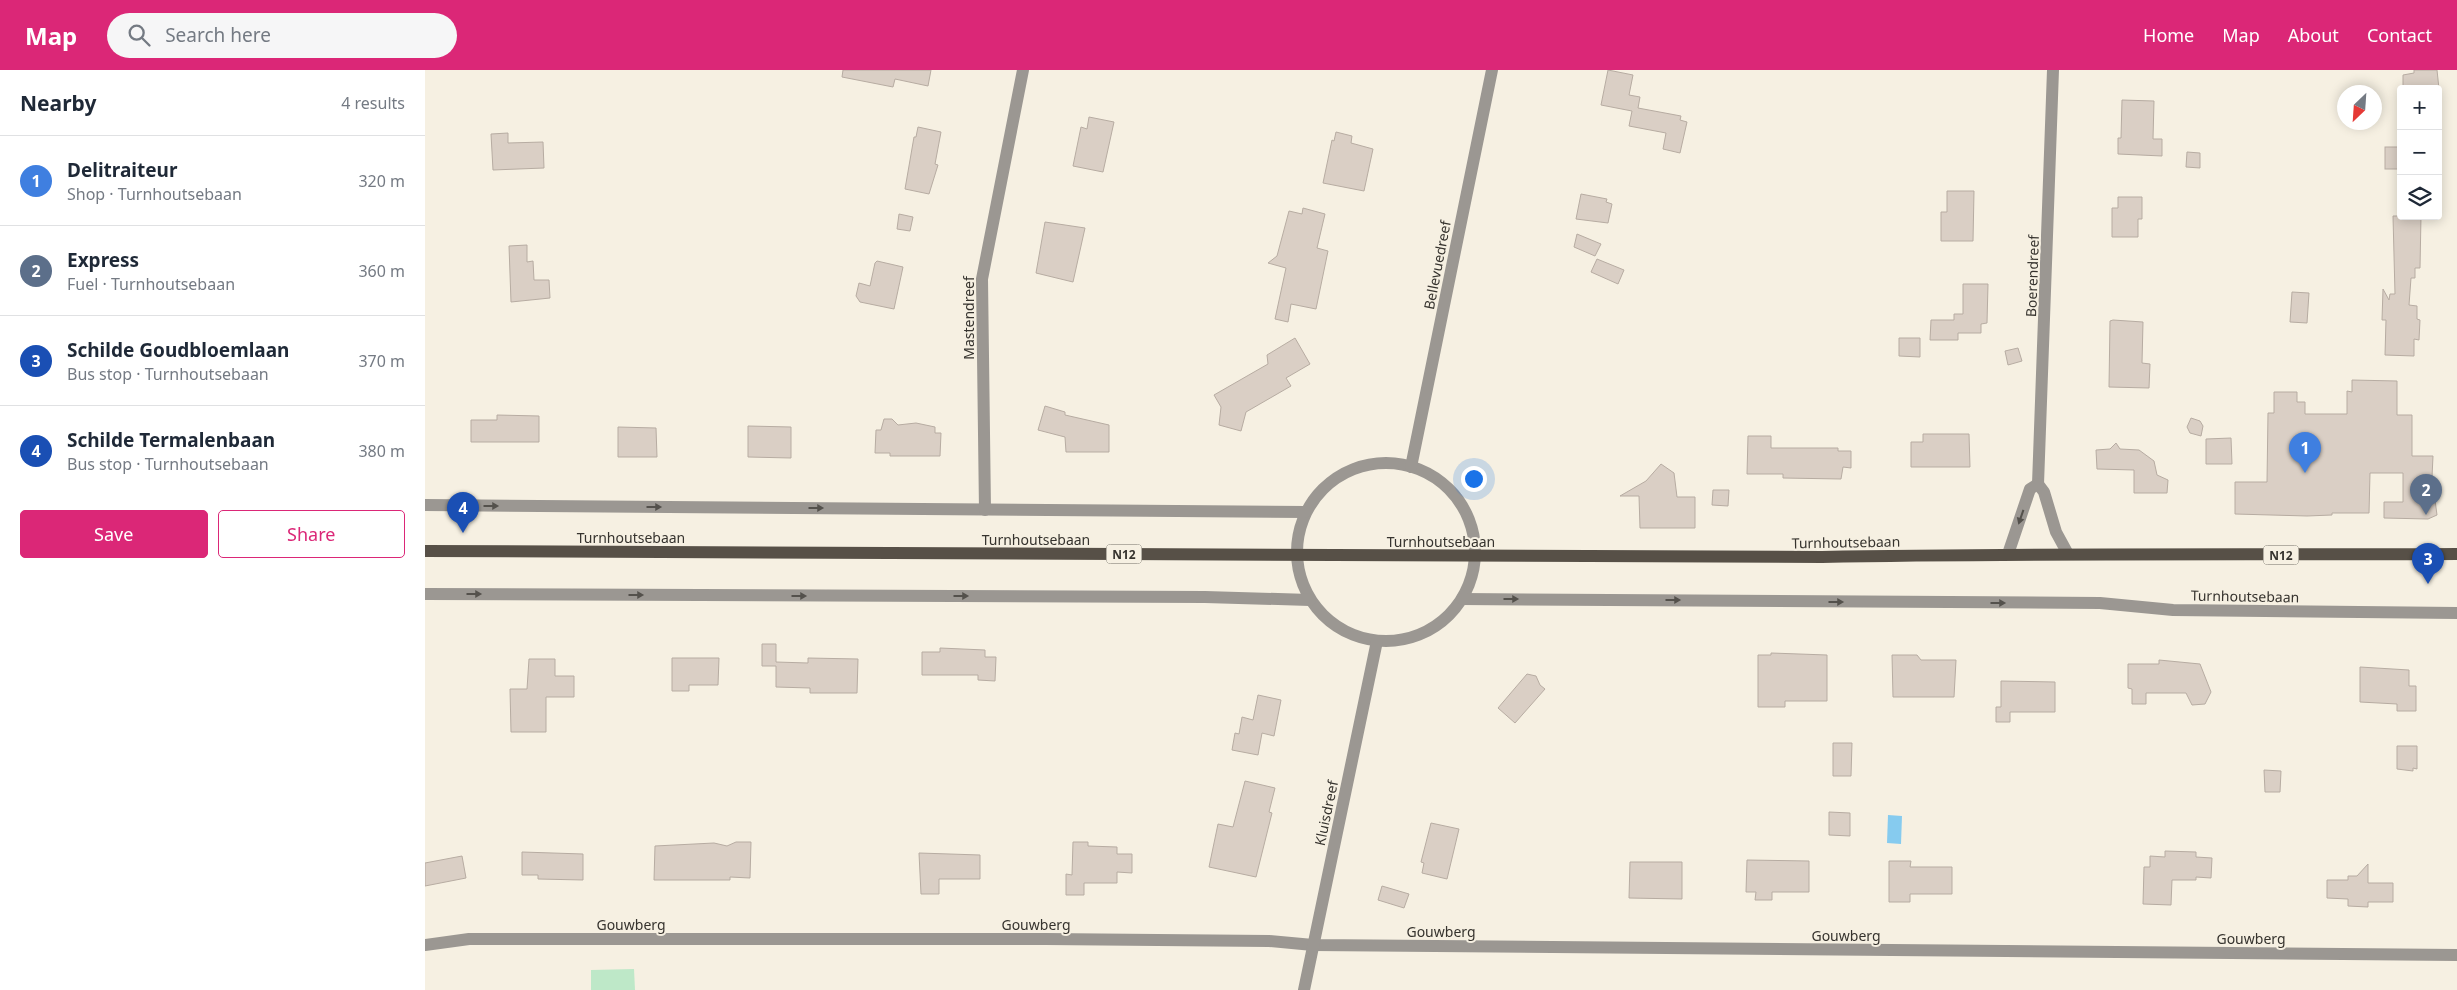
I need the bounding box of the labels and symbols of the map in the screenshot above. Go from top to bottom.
north arrow [2337,85,2382,130]
street label: Bellevuedreef [1419,218,1455,311]
street label: Boerendreef [2021,233,2043,317]
street label: Mastendreef [959,275,978,360]
pin: 1 [2289,432,2321,473]
your location [1461,466,1487,492]
pin: 2 [2410,474,2442,515]
pin: 4 [447,492,479,533]
one-way arrow [483,502,499,510]
one-way arrow [646,503,662,511]
one-way arrow [808,504,824,512]
one-way arrow [2016,510,2024,525]
street label: Turnhoutsebaan [577,528,685,547]
street label: Turnhoutsebaan [982,530,1090,549]
street label: Turnhoutsebaan [1387,532,1495,551]
street label: Turnhoutsebaan [1792,532,1900,552]
pin: 3 [2412,543,2444,584]
road number: N12 [1107,544,1141,564]
road number: N12 [2263,546,2299,564]
street label: Turnhoutsebaan [2191,586,2299,606]
one-way arrow [466,590,482,598]
one-way arrow [628,591,644,599]
one-way arrow [791,592,807,600]
one-way arrow [953,592,969,600]
one-way arrow [1503,595,1519,603]
one-way arrow [1666,597,1682,605]
one-way arrow [1828,598,1844,606]
one-way arrow [1991,599,2007,607]
street label: Kluisdreef [1310,778,1342,847]
street label: Gouwberg [596,915,666,934]
street label: Gouwberg [1001,915,1071,934]
street label: Gouwberg [1406,922,1476,941]
street label: Gouwberg [1811,926,1881,945]
street label: Gouwberg [2216,929,2286,948]

